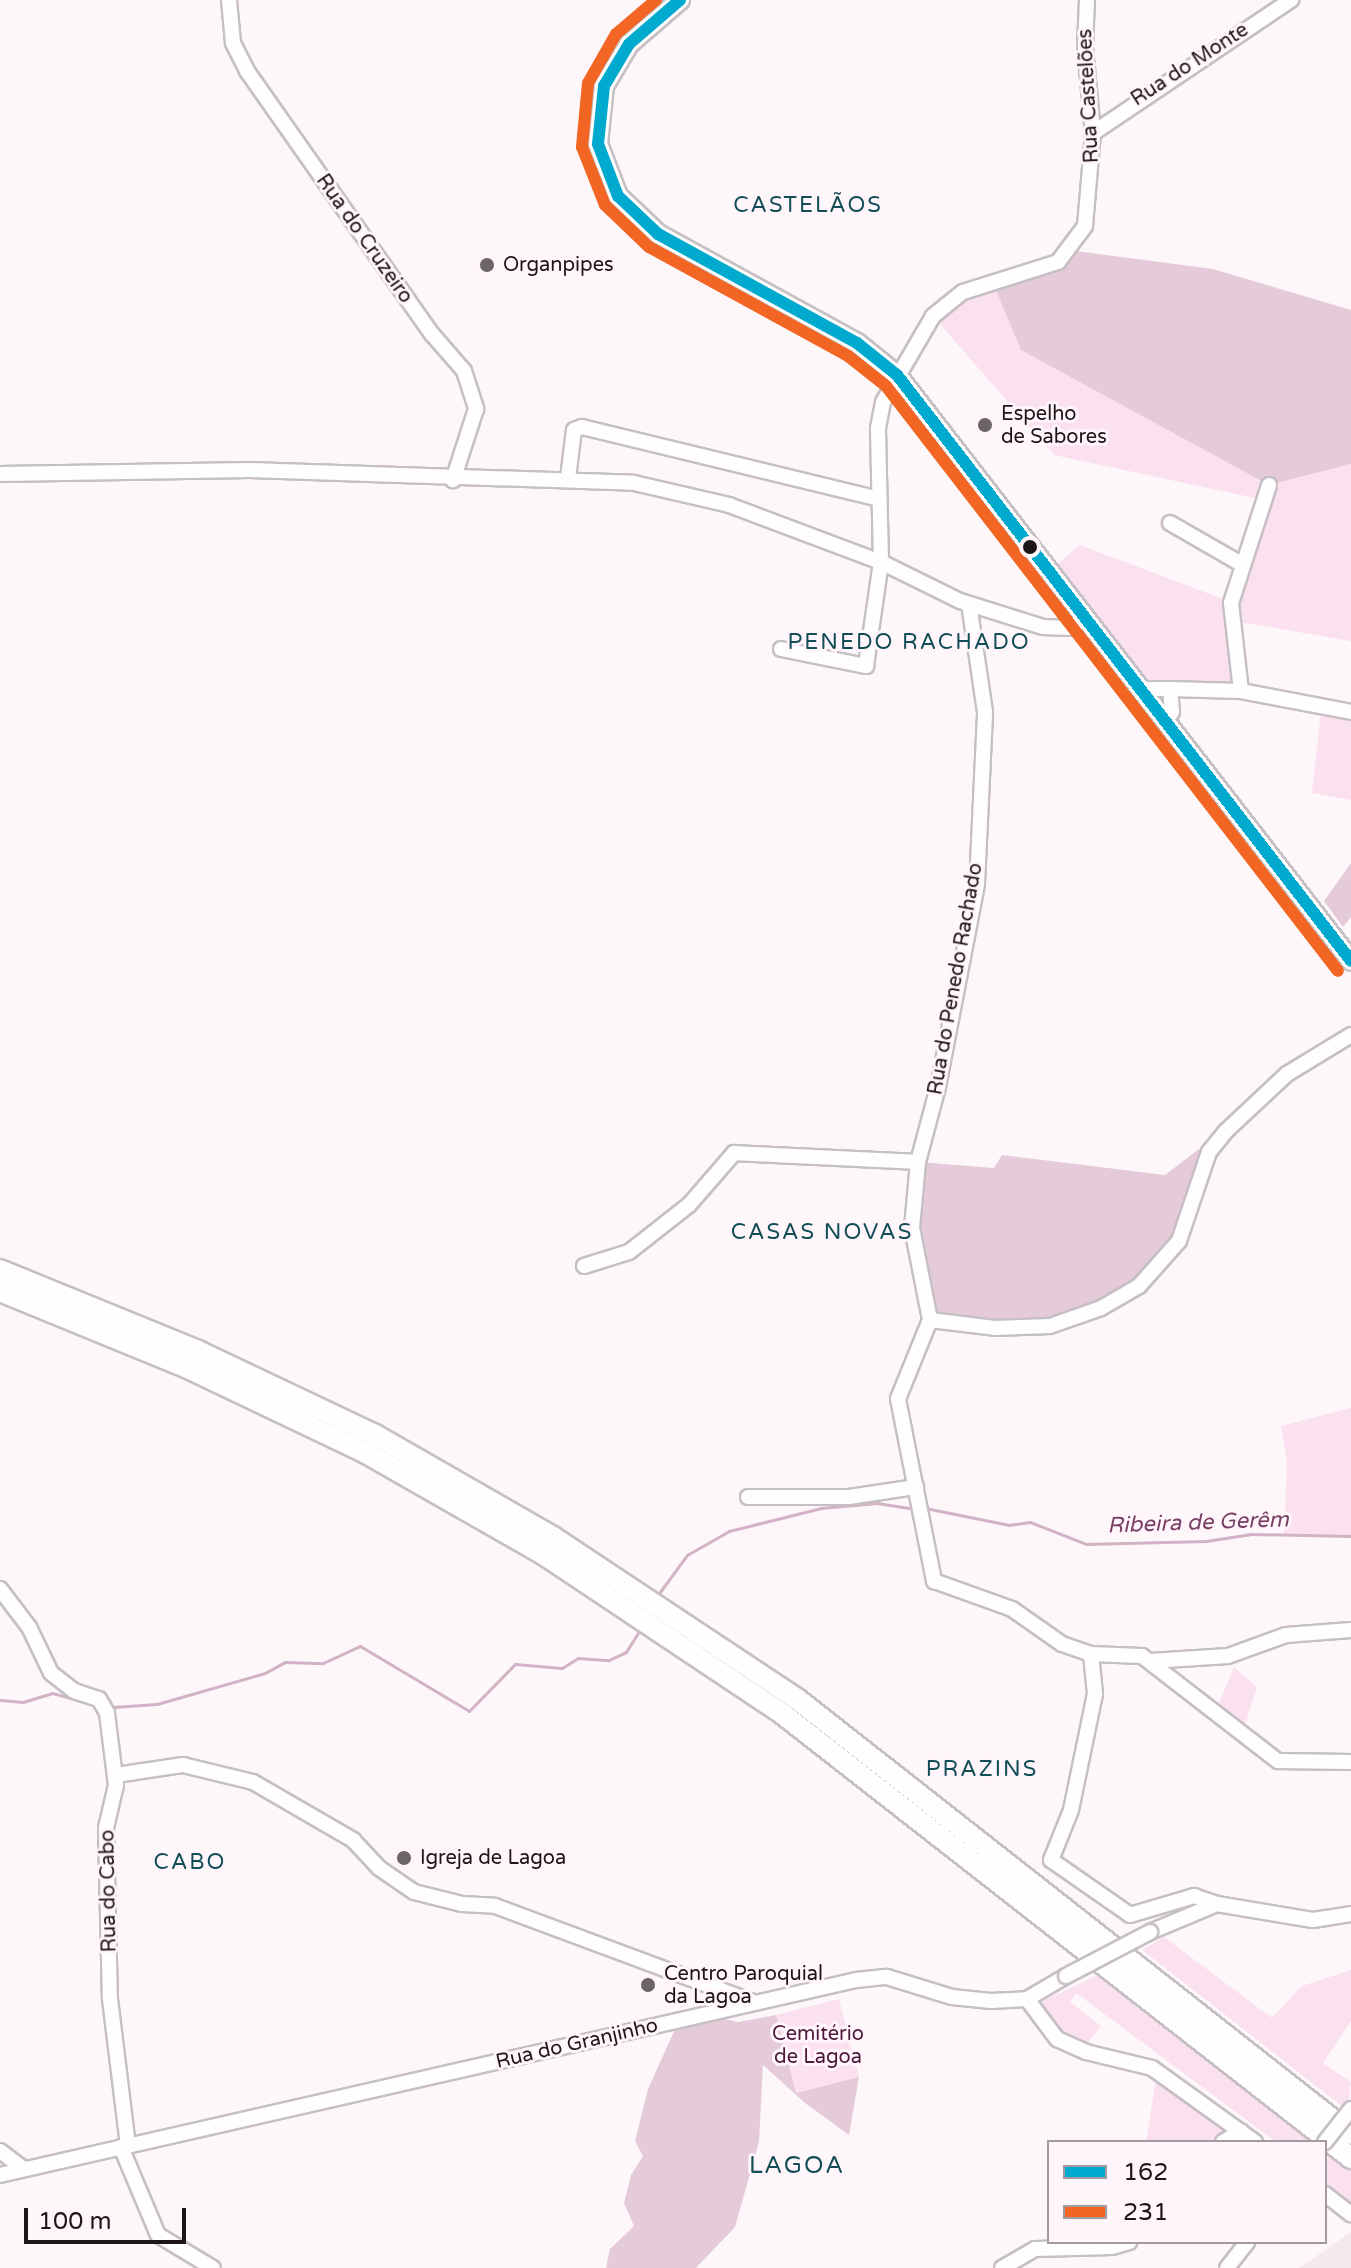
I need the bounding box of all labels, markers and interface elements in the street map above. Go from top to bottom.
street label: Rua do Monte [1127,18,1253,112]
street label: Rua Castelões [1073,28,1105,164]
street label: Rua do Cruzeiro [311,170,417,308]
district label: CASTELÃOS [733,193,883,219]
place label: Organpipes [503,253,614,277]
marker: Organpipes [478,256,496,274]
place label: Espelho de Sabores [1001,402,1107,449]
marker: Espelho de Sabores [976,416,994,434]
unlabelled marker [1022,539,1038,555]
district label: PENEDO RACHADO [787,630,1031,656]
street label: Rua do Penedo Rachado [924,861,988,1097]
district label: CASAS NOVAS [731,1220,913,1246]
water label: Ribeira de Gerêm [1107,1507,1289,1539]
district label: PRAZINS [926,1757,1038,1783]
street label: Rua do Cabo [96,1829,122,1953]
place label: Igreja de Lagoa [420,1846,566,1870]
marker: Igreja de Lagoa [395,1849,413,1867]
district label: CABO [154,1850,226,1876]
place label: Centro Paroquial da Lagoa [664,1962,823,2009]
marker: Centro Paroquial da Lagoa [639,1976,657,1994]
street label: Rua do Granjinho [494,2014,660,2074]
park label: Cemitério de Lagoa [772,2022,864,2069]
legend [1047,2140,1327,2244]
district label: LAGOA [749,2152,845,2180]
text: 162 [1123,2158,1168,2187]
scale bar [28,2192,190,2242]
text: 231 [1123,2198,1168,2227]
text: 100 m [38,2207,112,2236]

